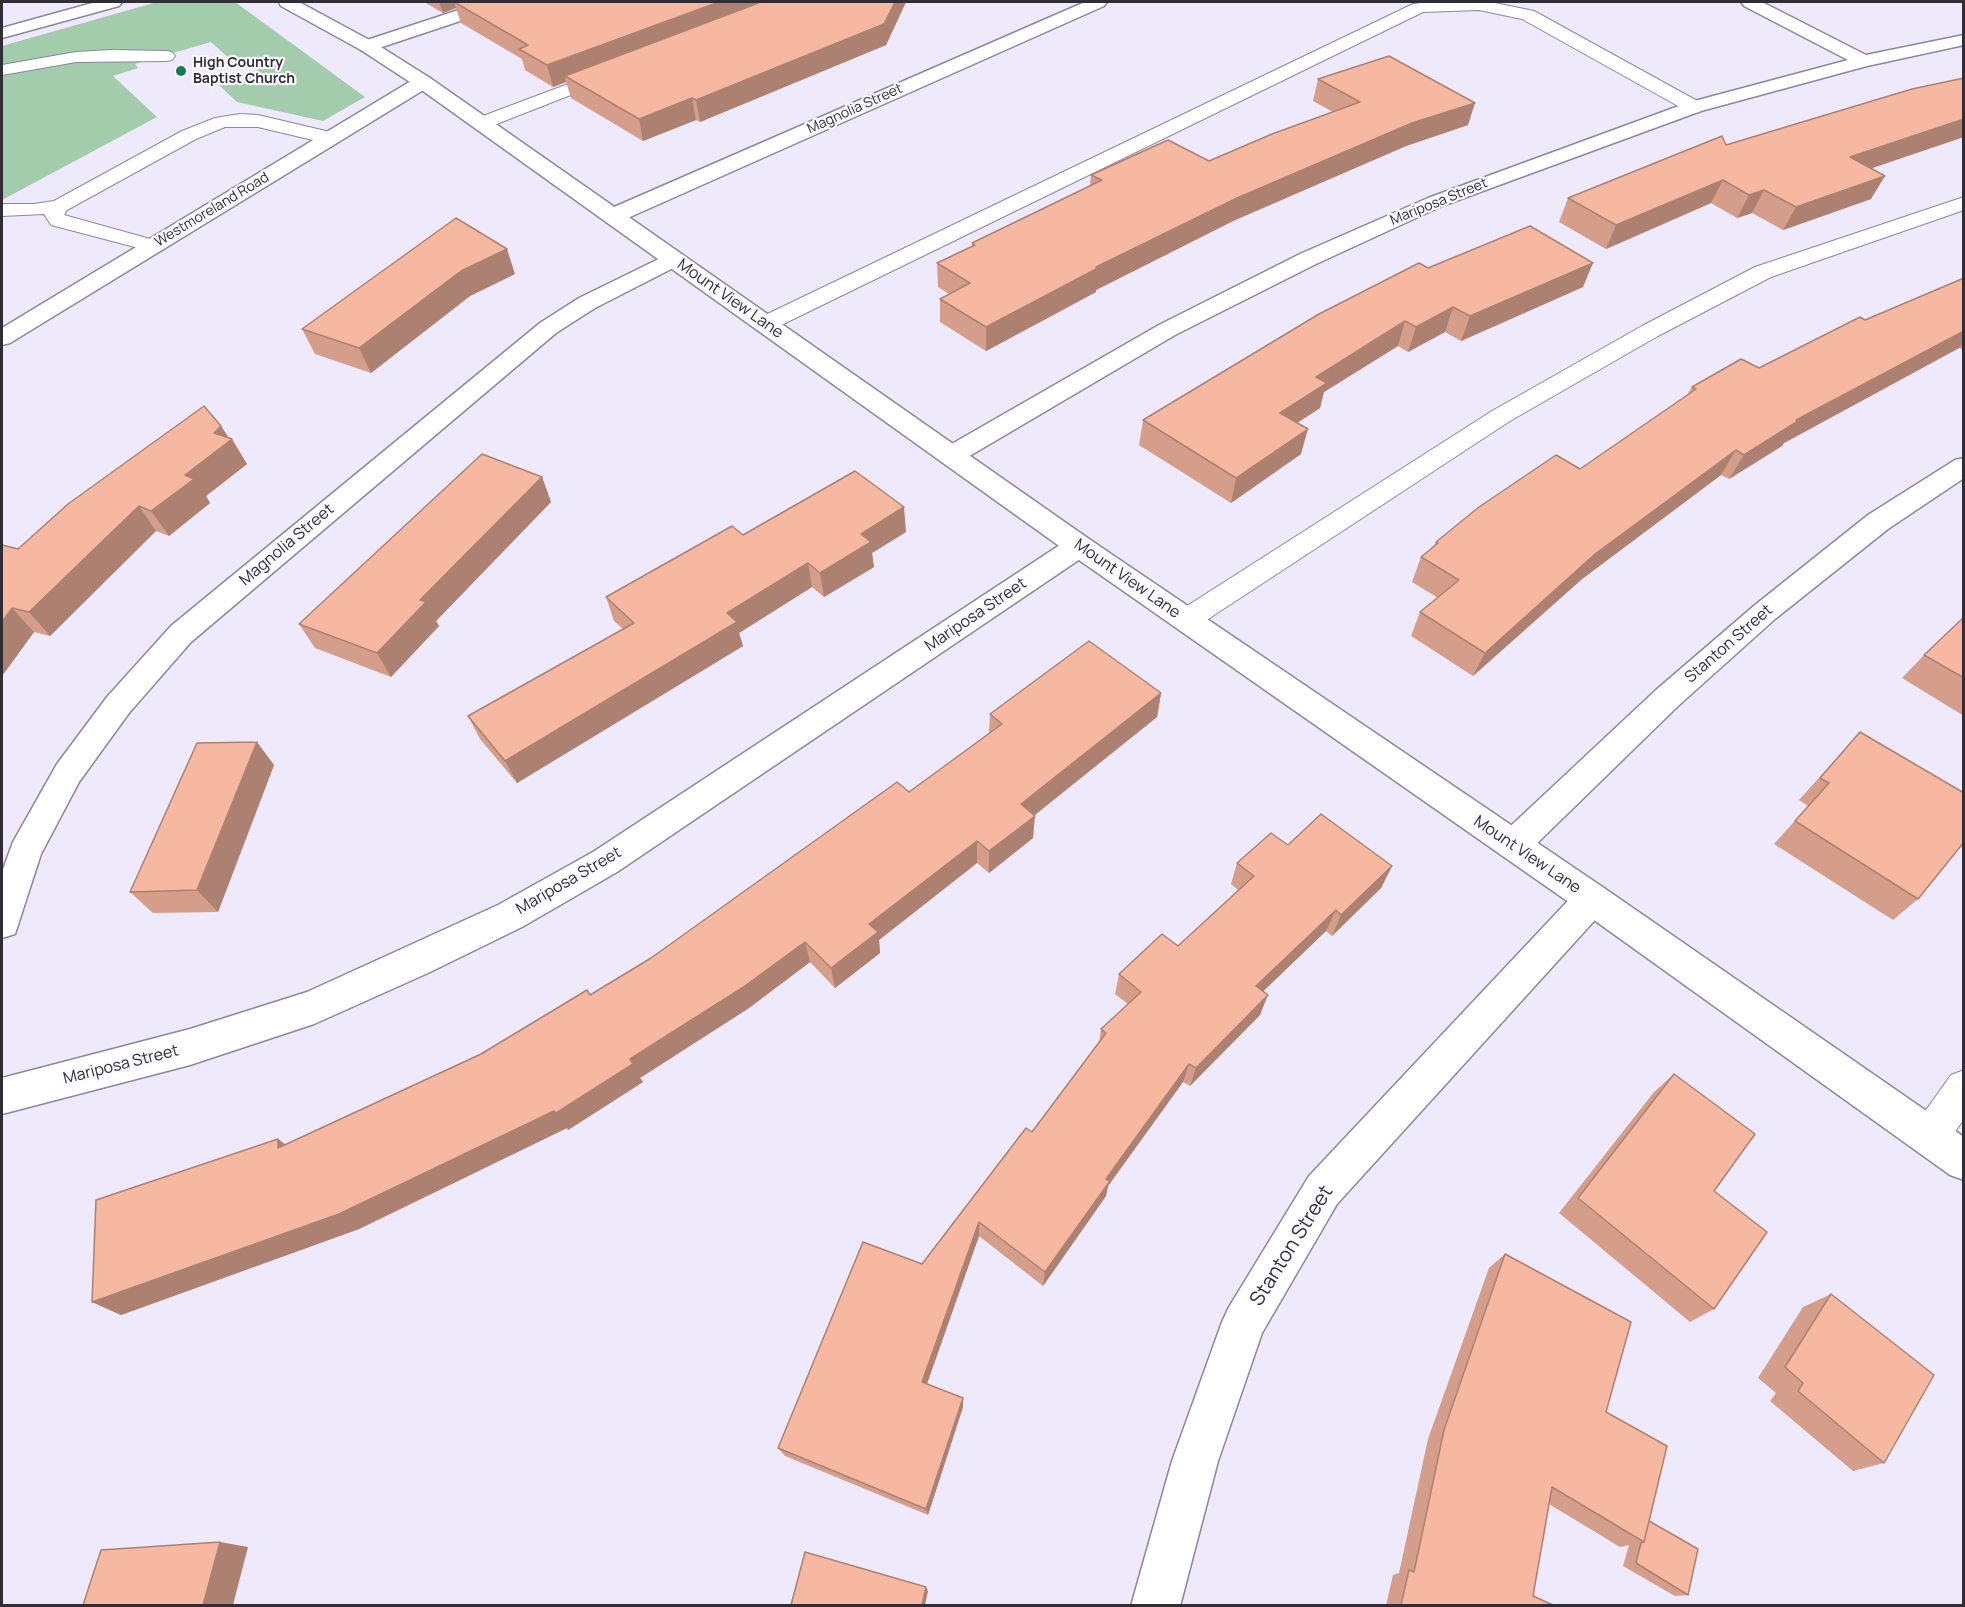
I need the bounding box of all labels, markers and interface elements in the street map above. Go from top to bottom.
place label: High Country Baptist Church [193,55,295,88]
marker: High Country Baptist Church [174,64,188,78]
street label: Magnolia Street [805,80,905,138]
street label: Westmoreland Road [152,169,272,251]
street label: Mariposa Street [1388,175,1490,229]
street label: Mount View Lane [673,255,787,343]
street label: Magnolia Street [236,500,338,590]
street label: Mount View Lane [1070,535,1184,623]
street label: Mariposa Street [922,574,1030,656]
street label: Stanton Street [1681,601,1777,687]
street label: Mount View Lane [1470,812,1584,898]
street label: Mariposa Street [513,843,625,919]
street label: Mariposa Street [61,1041,181,1089]
street label: Stanton Street [1245,1181,1339,1311]

